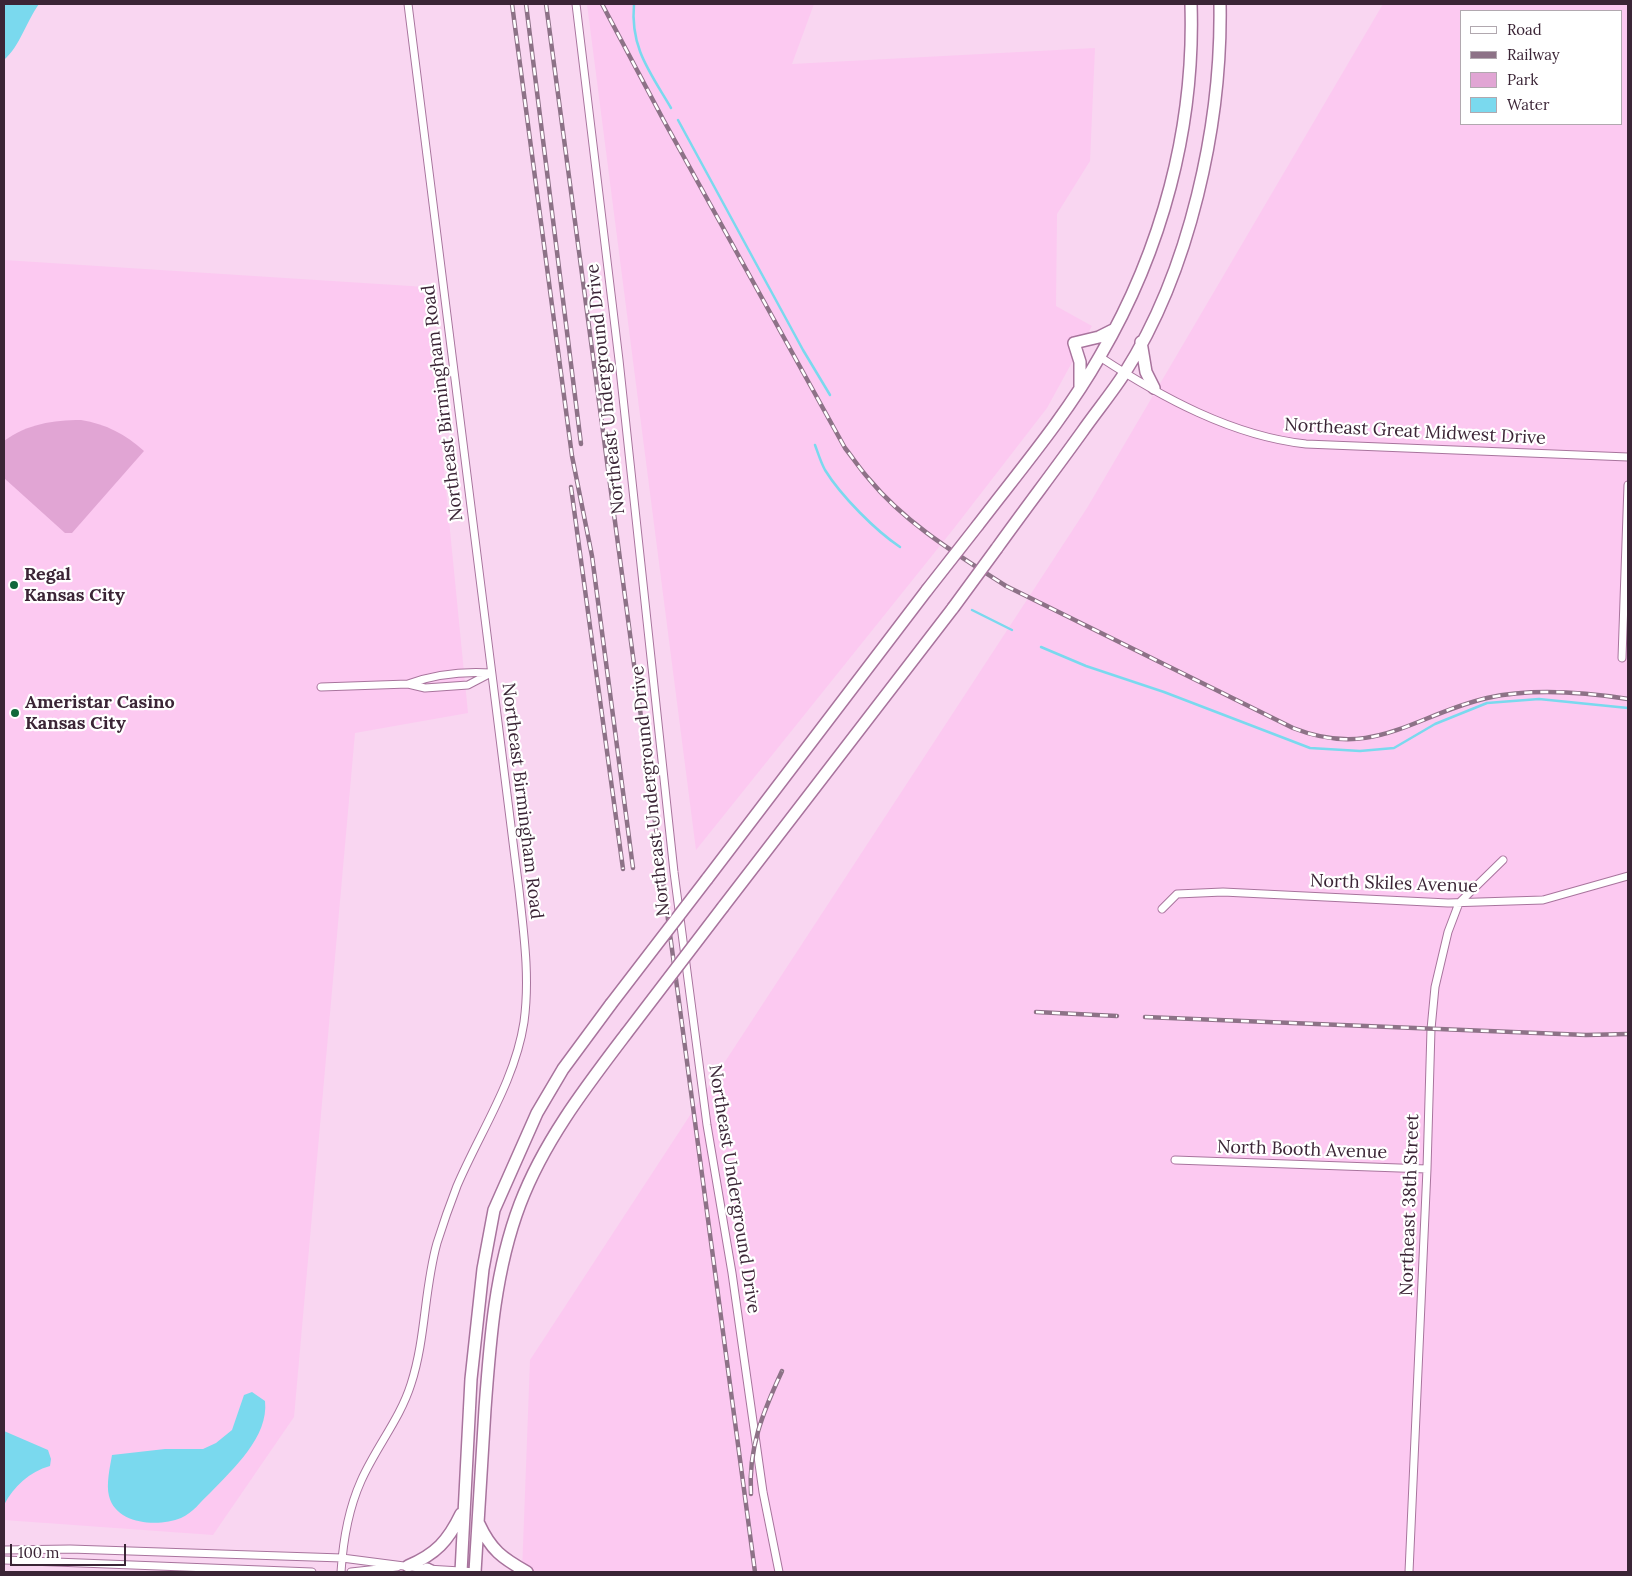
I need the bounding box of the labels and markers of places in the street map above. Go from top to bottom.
place label: Regal Kansas City [24,564,125,606]
marker: Regal Kansas City [8,579,20,591]
place label: Ameristar Casino Kansas City [25,692,175,734]
marker: Ameristar Casino Kansas City [9,707,21,719]

